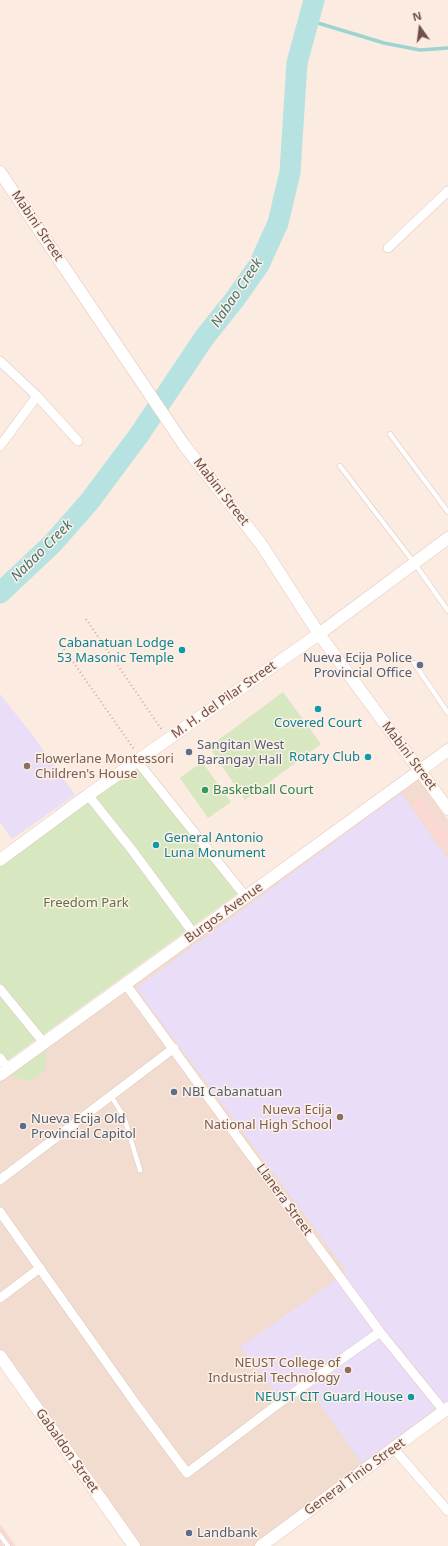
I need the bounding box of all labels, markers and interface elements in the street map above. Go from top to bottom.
north arrow [400,8,440,48]
text: N [411,8,423,24]
street label: Mabini Street [8,188,66,264]
water label: Nabao Creek [208,255,266,331]
street label: Mabini Street [190,455,252,529]
water label: Nabao Creek [8,517,76,585]
place label: Cabanatuan Lodge 53 Masonic Temple [57,635,174,666]
marker: Cabanatuan Lodge 53 Masonic Temple [177,645,187,655]
place label: Nueva Ecija Police Provincial Office [303,650,412,681]
street label: M. H. del Pilar Street [169,658,279,742]
marker: Nueva Ecija Police Provincial Office [415,660,425,670]
marker: Covered Court [313,704,323,714]
place label: Covered Court [274,715,362,731]
street label: Mabini Street [378,719,440,793]
place label: Sangitan West Barangay Hall [197,737,284,768]
marker: Sangitan West Barangay Hall [184,747,194,757]
place label: Rotary Club [289,749,360,765]
place label: Flowerlane Montessori Children's House [35,751,174,782]
marker: Rotary Club [363,752,373,762]
marker: Flowerlane Montessori Children's House [22,761,32,771]
place label: Basketball Court [213,782,313,798]
marker: Basketball Court [200,785,210,795]
place label: General Antonio Luna Monument [164,830,265,861]
marker: General Antonio Luna Monument [151,840,161,850]
street label: Burgos Avenue [182,879,266,947]
park label: Freedom Park [43,895,129,911]
place label: NBI Cabanatuan [182,1084,282,1100]
marker: NBI Cabanatuan [169,1087,179,1097]
place label: Nueva Ecija National High School [204,1102,332,1133]
place label: Nueva Ecija Old Provincial Capitol [31,1111,136,1142]
marker: Nueva Ecija National High School [335,1112,345,1122]
marker: Nueva Ecija Old Provincial Capitol [18,1121,28,1131]
street label: Llanera Street [253,1161,315,1239]
place label: NEUST College of Industrial Technology [208,1355,340,1386]
marker: NEUST College of Industrial Technology [343,1365,353,1375]
place label: NEUST CIT Guard House [255,1389,403,1405]
marker: NEUST CIT Guard House [406,1392,416,1402]
street label: Gabaldon Street [32,1406,102,1496]
street label: General Tinio Street [302,1435,408,1519]
place label: Landbank [197,1525,257,1541]
marker: Landbank [184,1528,194,1538]

